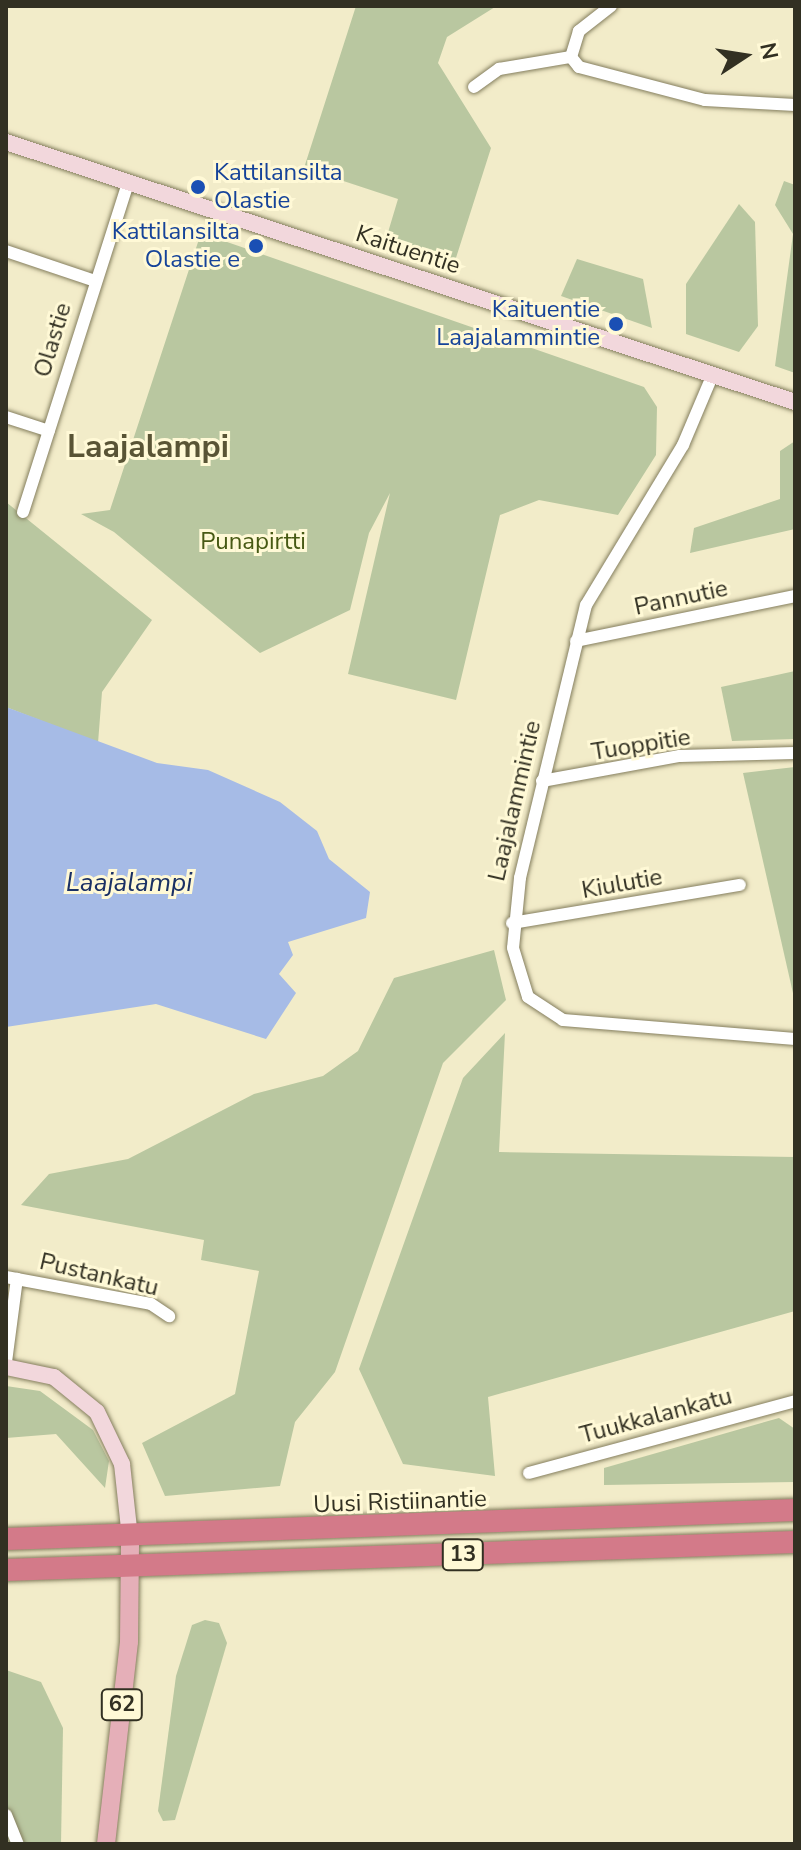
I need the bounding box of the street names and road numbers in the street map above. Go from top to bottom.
street label: Kaituentie [352,220,464,280]
street label: Olastie [28,299,78,381]
street label: Pannutie [632,574,730,622]
street label: Laajalammintie [483,718,547,884]
street label: Tuoppitie [589,723,693,767]
street label: Kiulutie [579,863,665,905]
street label: Pustankatu [37,1247,161,1303]
street label: Tuukkalankatu [577,1382,735,1450]
street label: Uusi Ristiinantie [313,1485,487,1519]
road number: 13 [441,1537,485,1573]
road number: 62 [100,1687,144,1723]

